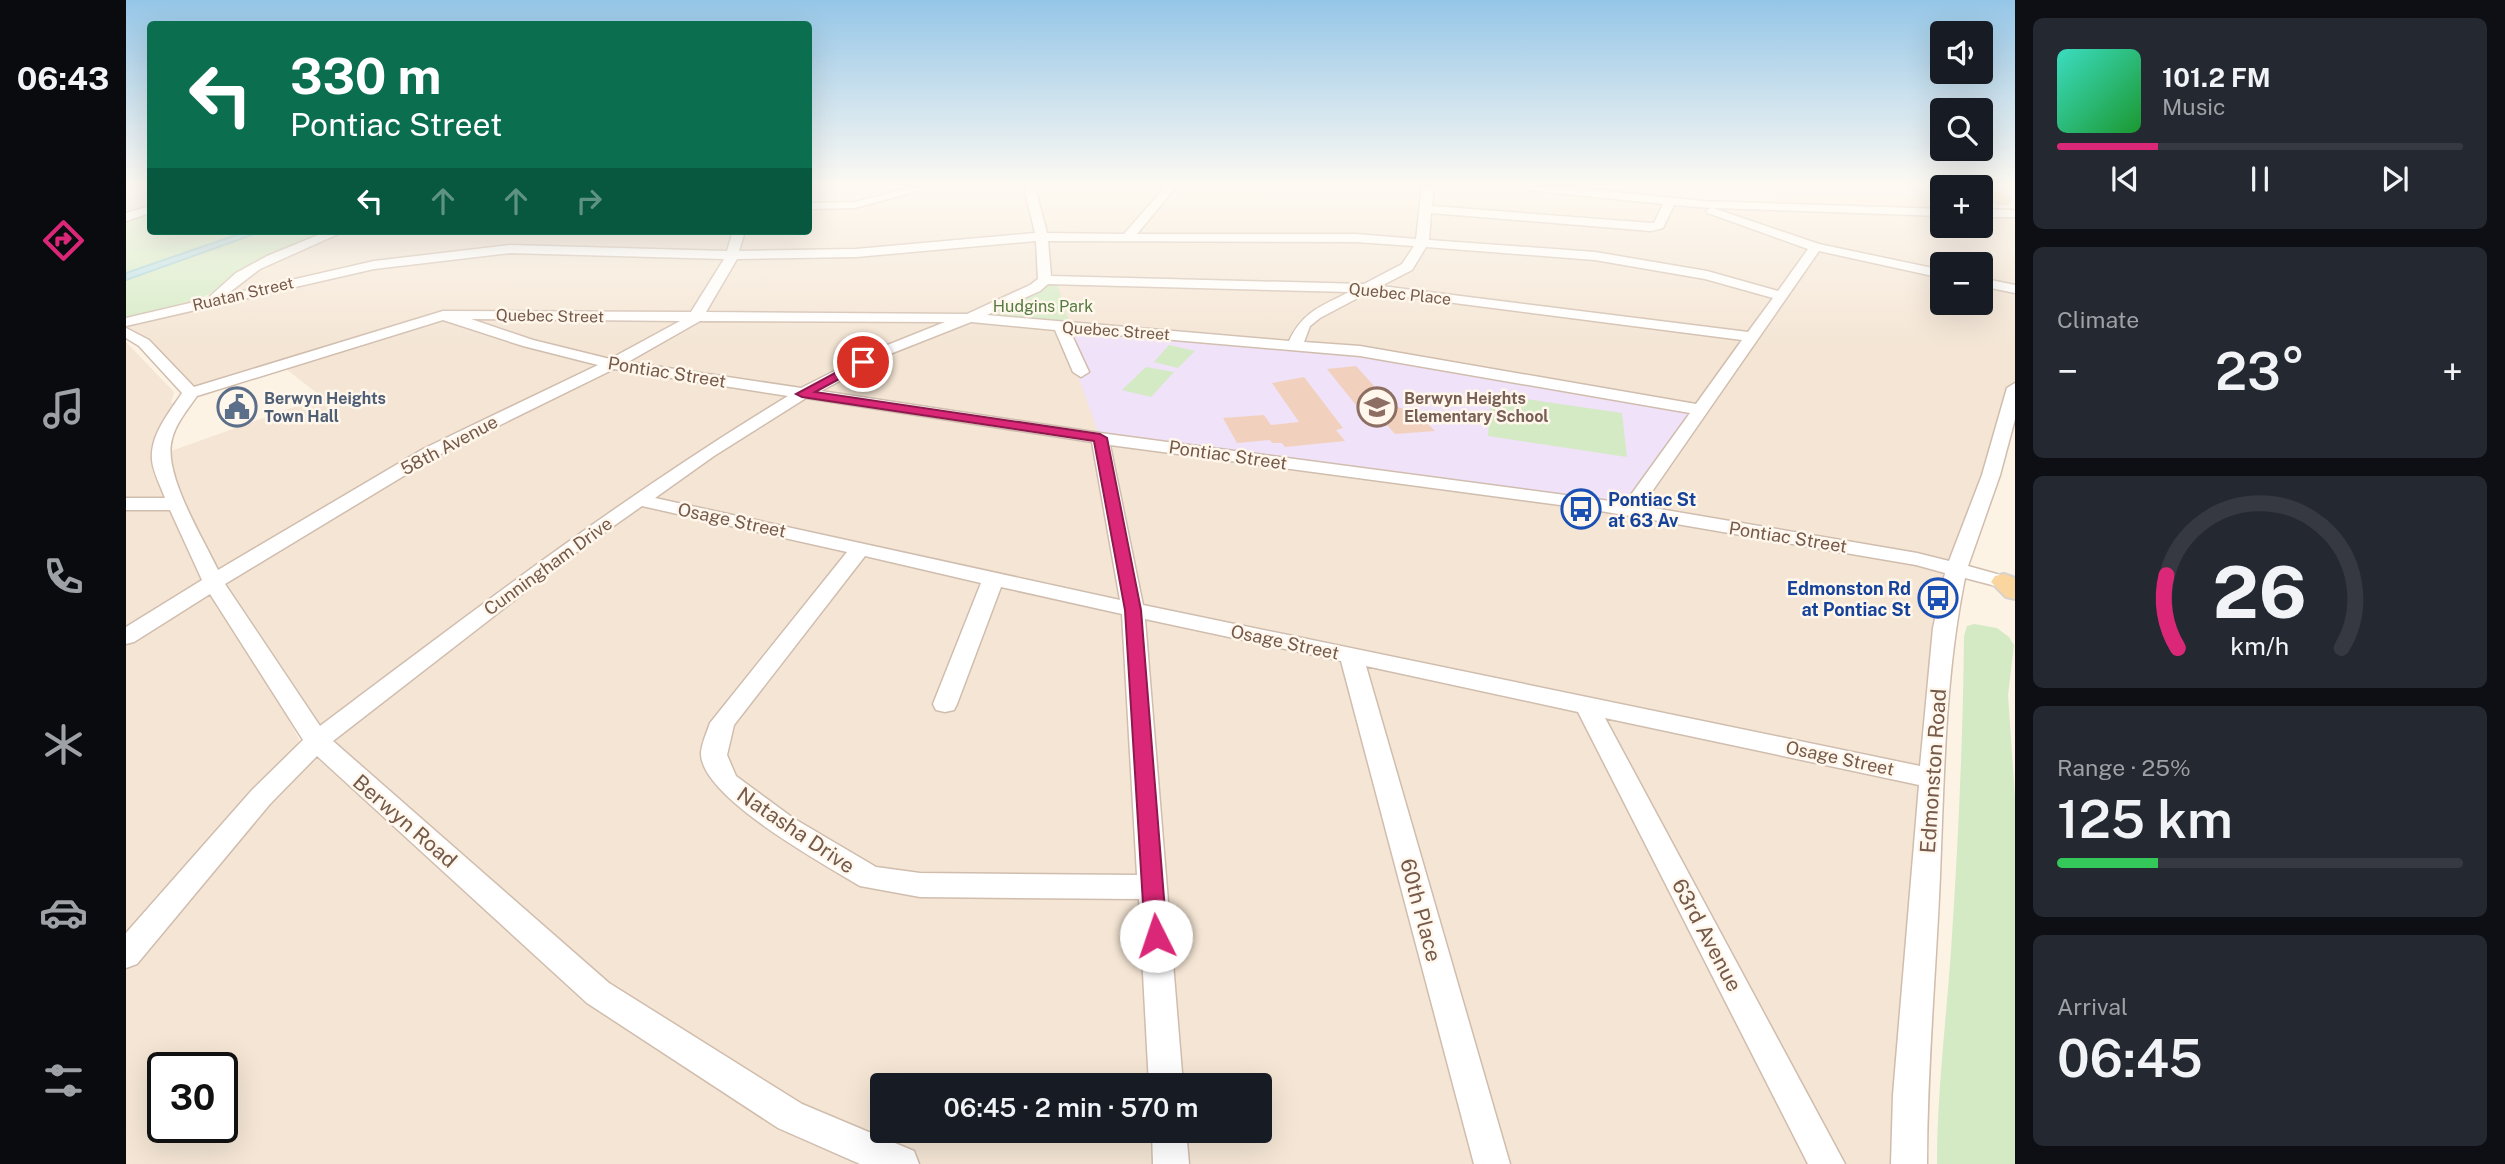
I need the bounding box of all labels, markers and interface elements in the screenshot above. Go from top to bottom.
map controls [1930,21,1993,315]
button: sound [1930,21,1993,84]
text: 330 m [290,47,441,105]
icon: left [175,49,266,140]
text: 06:43 [17,60,109,97]
text: 101.2 FM [2162,62,2271,93]
text: Music [2162,93,2226,120]
button: search [1930,98,1993,161]
text: Pontiac Street [290,106,502,143]
icon: previous [2106,160,2144,198]
icon: pause [2241,160,2279,198]
icon: next [2376,160,2414,198]
button: + [1930,175,1993,238]
icon: left [351,182,389,220]
icon: ahead [424,182,462,220]
icon: ahead [497,182,535,220]
icon: right [570,182,608,220]
icon: directions [39,216,88,265]
button: − [1930,252,1993,315]
street label: Ruatan Street [191,273,295,315]
street label: Quebec Place [1348,279,1452,309]
park label: Hudgins Park [993,297,1093,316]
street label: Quebec Street [496,306,604,326]
text: Climate [2057,306,2139,333]
street label: Quebec Street [1061,318,1171,344]
pin [833,332,893,392]
text: 23° [2215,341,2305,402]
icon: arrive [844,343,882,381]
text: − [2057,349,2078,394]
text: + [2442,349,2463,394]
street label: Pontiac Street [606,352,728,392]
icon: music [39,384,88,433]
public building icon: Berwyn Heights Town Hall [216,386,258,428]
school or university icon: Berwyn Heights Elementary School [1356,386,1398,428]
place label: Berwyn Heights Town Hall [264,389,386,426]
place label: Berwyn Heights Elementary School [1404,389,1549,426]
street label: 58th Avenue [397,411,501,479]
street label: Pontiac Street [1167,436,1289,474]
bus stop icon: Pontiac St at 63 Av [1560,488,1602,530]
place label: Pontiac St at 63 Av [1608,489,1696,531]
street label: Osage Street [676,498,788,542]
street label: Cunningham Drive [480,512,616,620]
street label: Pontiac Street [1727,517,1849,557]
text: 26 [2213,549,2307,634]
icon: phone [39,552,88,601]
bus stop icon: Edmonston Rd at Pontiac St [1917,577,1959,619]
place label: Edmonston Rd at Pontiac St [1787,578,1911,620]
street label: Osage Street [1229,620,1341,664]
text: km/h [2231,631,2289,661]
street label: Edmonston Road [1915,688,1951,854]
icon: climate [39,720,88,769]
street label: Osage Street [1784,736,1896,780]
text: Range · 25% [2057,754,2191,781]
street label: Berwyn Road [348,769,462,873]
street label: Natasha Drive [733,782,859,878]
text: 125 km [2057,789,2233,850]
street label: 60th Place [1395,856,1447,964]
street label: 63rd Avenue [1667,874,1747,996]
icon: car [39,888,88,937]
position arrow [1119,899,1193,973]
text: Arrival [2057,993,2128,1020]
text: 06:45 [2057,1028,2203,1089]
speed limit sign: 30 [147,1052,238,1143]
icon: filters [39,1056,88,1105]
text: 06:45 · 2 min · 570 m [944,1092,1198,1123]

